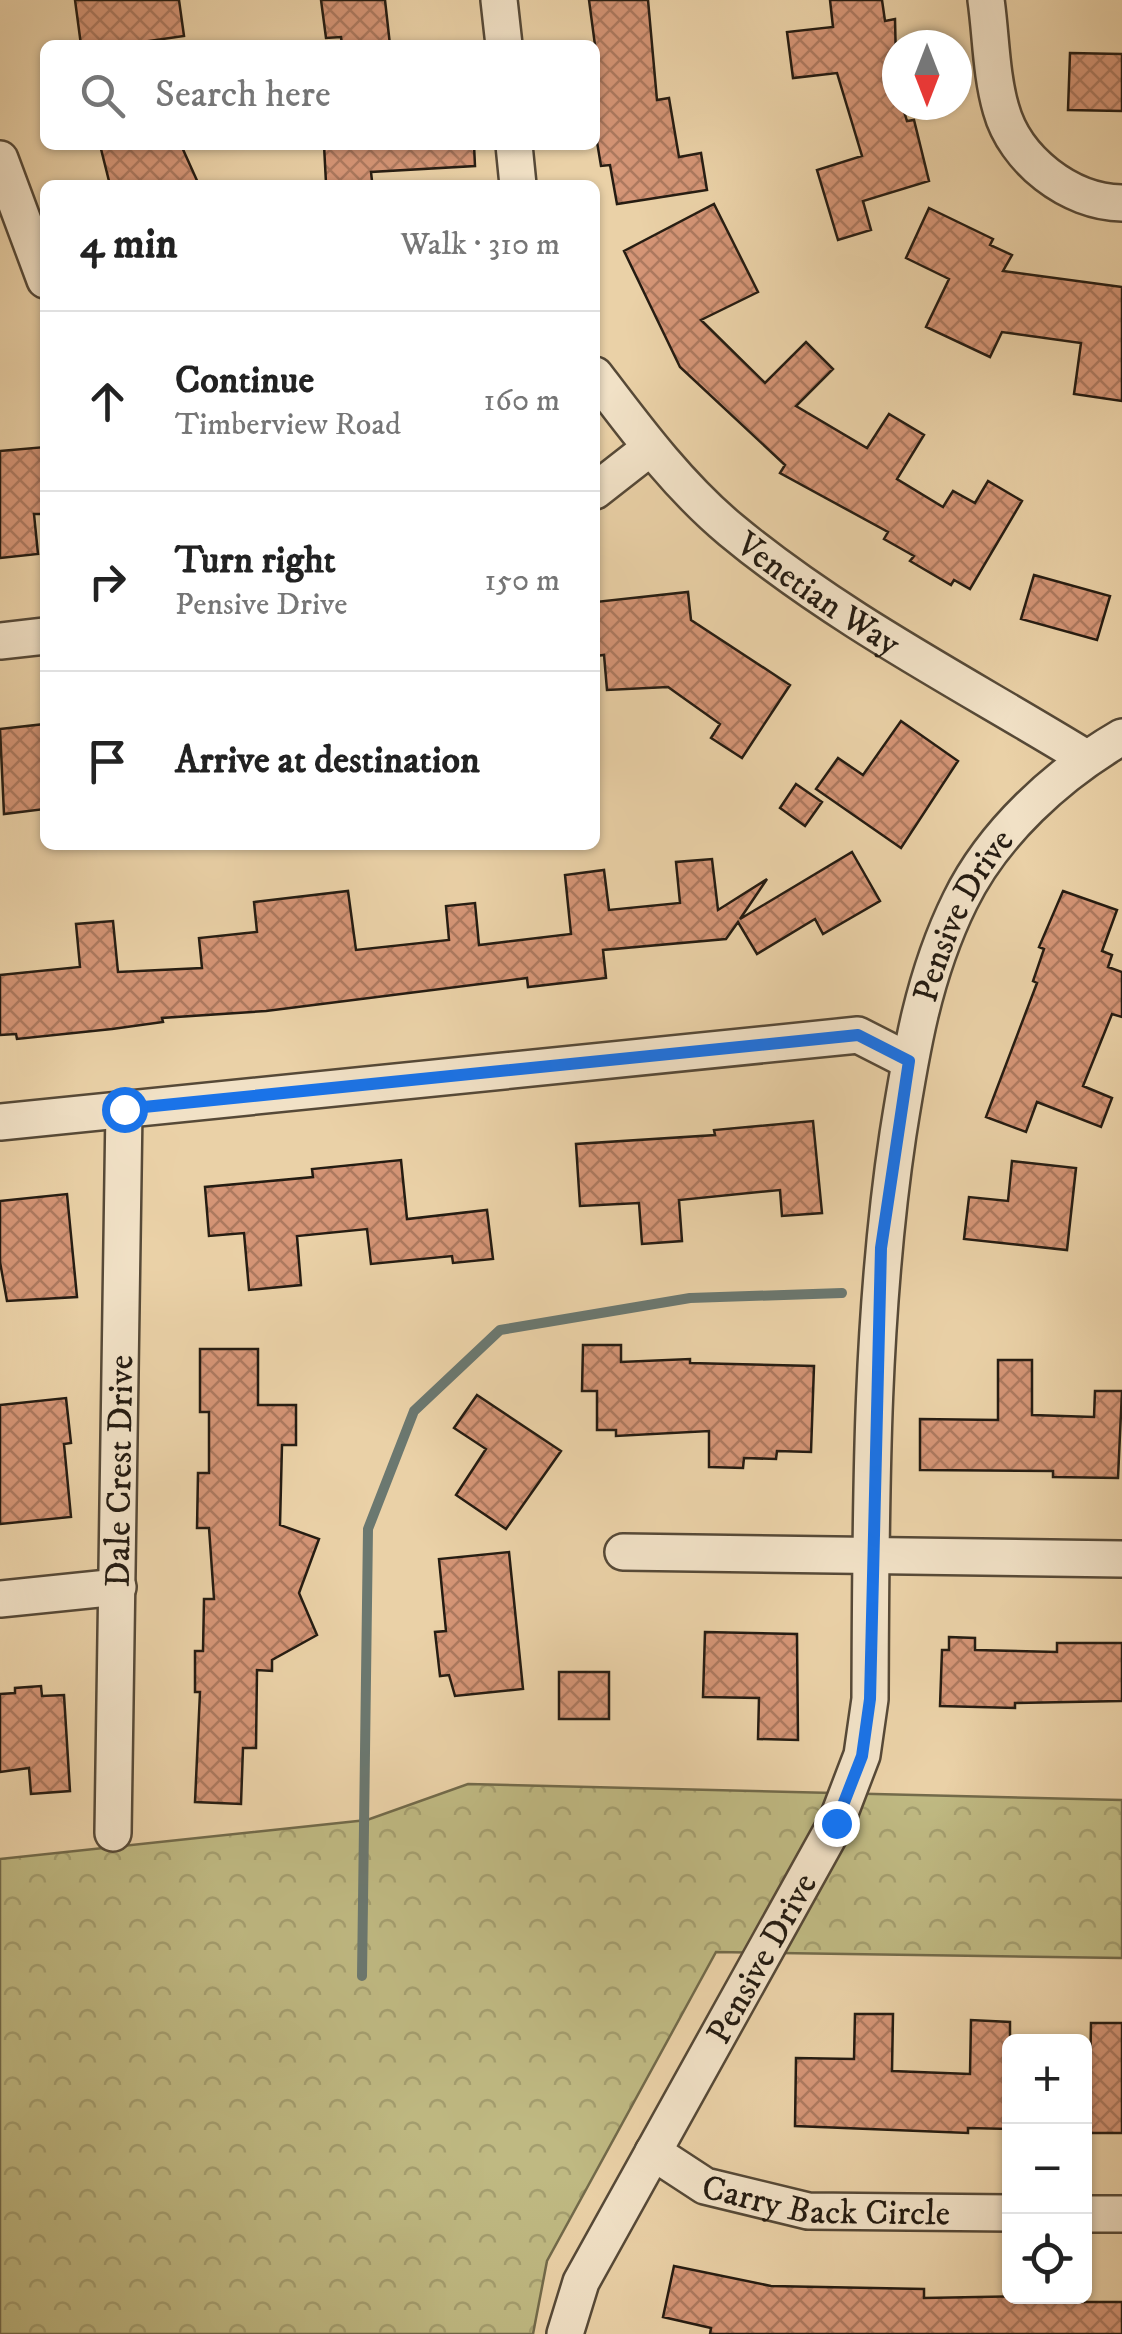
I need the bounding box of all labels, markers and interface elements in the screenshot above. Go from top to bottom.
north arrow [882,30,972,120]
search box [40,40,600,150]
icon: search [75,68,130,123]
text: Search here [155,71,331,119]
text: 4 min [80,219,178,271]
text: Walk · 310 m [400,225,560,265]
text: Continue [175,357,314,405]
icon: ahead [80,374,135,429]
text: 160 m [484,381,560,421]
text: Timberview Road [175,405,401,445]
street label: Venetian Way [726,522,908,667]
text: Turn right [175,537,336,585]
icon: right [80,554,135,609]
text: 150 m [484,561,560,601]
text: Pensive Drive [175,585,347,625]
icon: arrive [80,734,135,789]
text: Arrive at destination [175,737,480,785]
street label: Pensive Drive [904,820,1024,1007]
route start [102,1087,148,1133]
street label: Dale Crest Drive [97,1355,144,1588]
route end [814,1801,860,1847]
street label: Pensive Drive [698,1866,828,2052]
map controls [1002,2034,1092,2304]
button: + [1002,2034,1092,2124]
button: − [1002,2124,1092,2214]
street label: Carry Back Circle [697,2166,950,2236]
button: locate [1002,2214,1092,2304]

